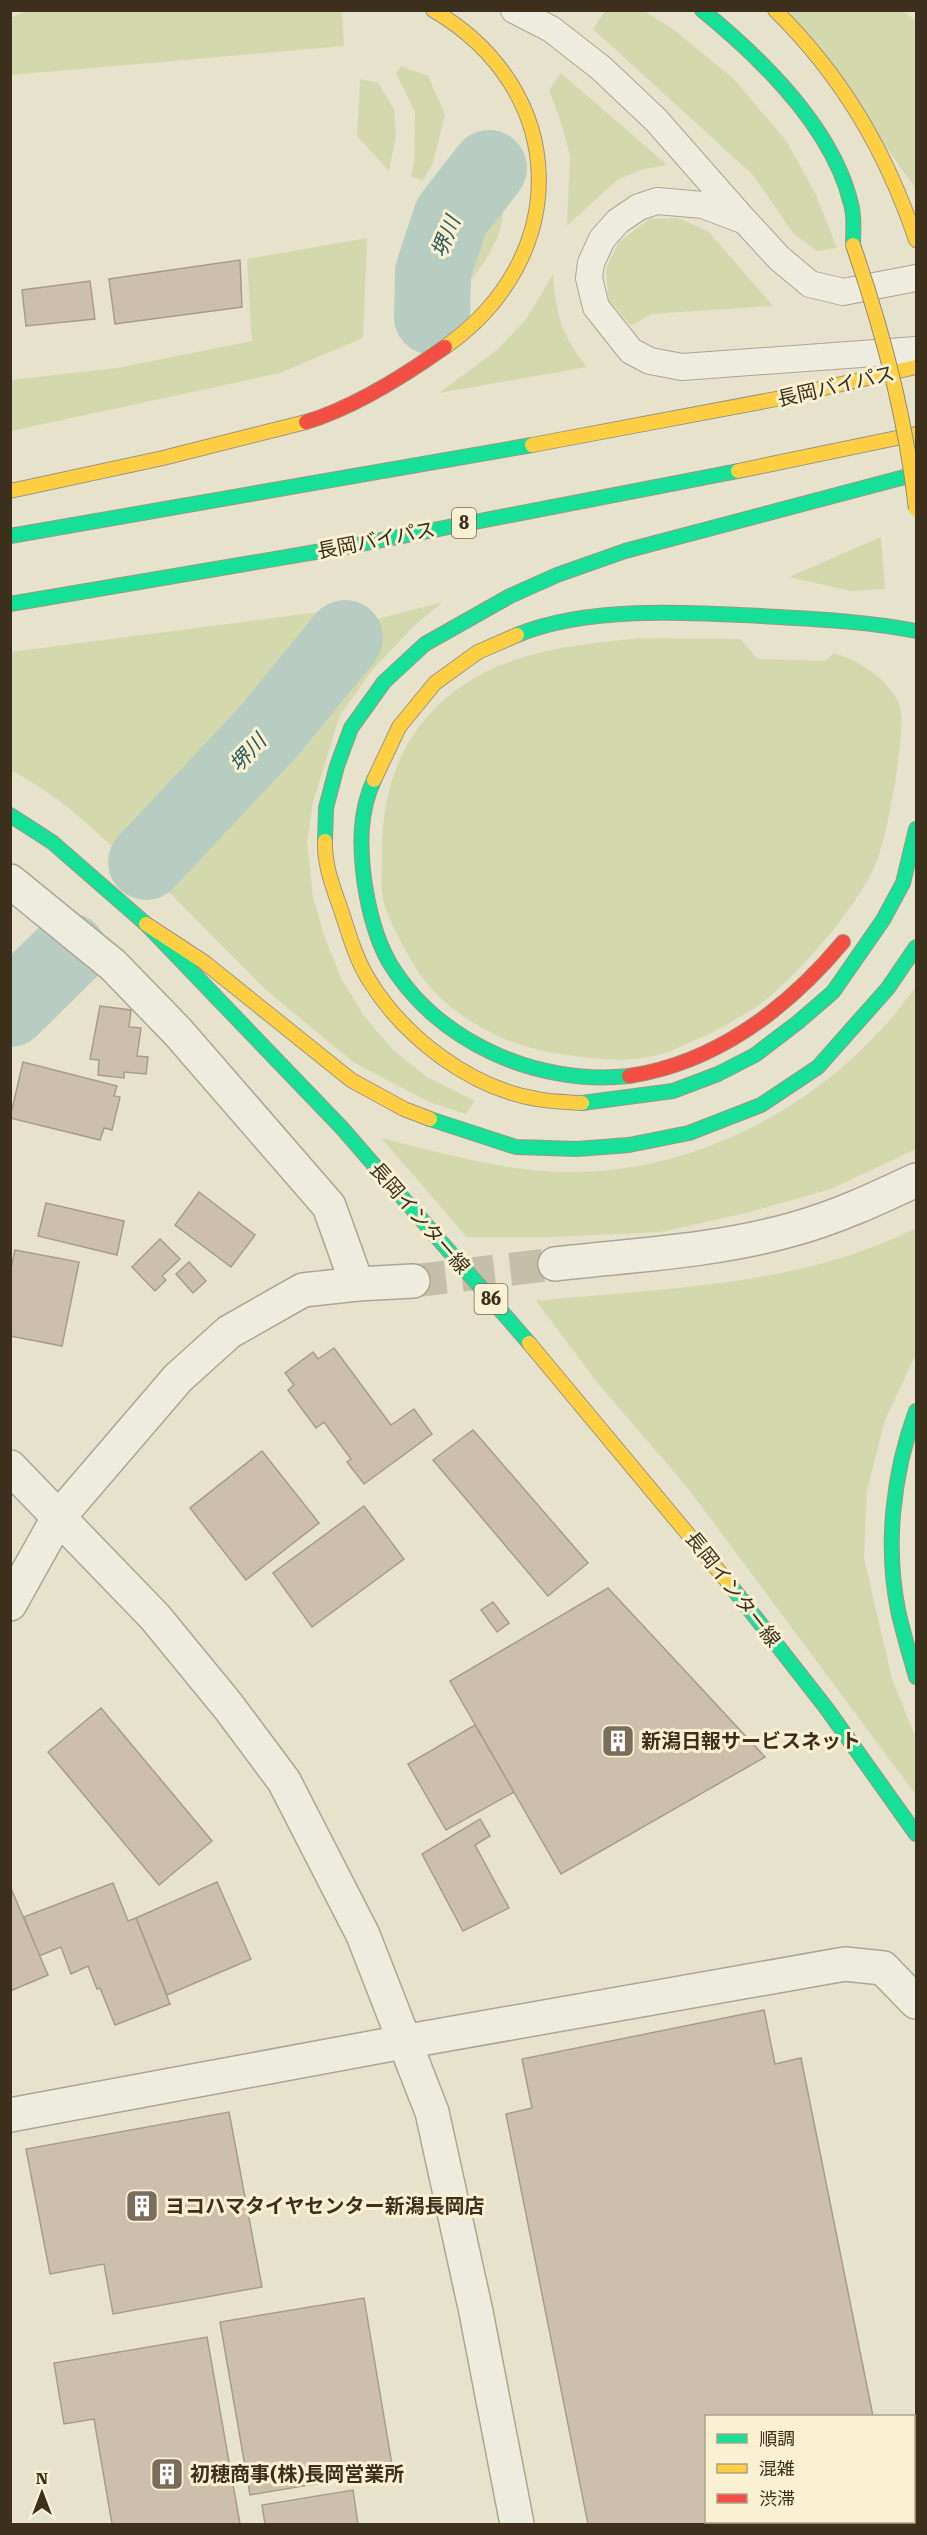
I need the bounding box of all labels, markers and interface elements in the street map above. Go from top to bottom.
water label: 堺川 [427,211,466,261]
street label: 長岡バイパス [775,361,897,411]
road number: 8 [452,508,476,538]
street label: 長岡バイパス [315,517,437,563]
water label: 堺川 [225,728,272,777]
street label: 長岡インター線 [365,1157,475,1279]
road number: 86 [474,1284,508,1314]
street label: 長岡インター線 [680,1526,786,1652]
building icon: 新潟日報サービスネット [600,1723,636,1759]
place label: 新潟日報サービスネット [641,1729,861,1753]
building icon: ヨコハマタイヤセンター新潟長岡店 [124,2188,160,2224]
place label: ヨコハマタイヤセンター新潟長岡店 [165,2194,484,2218]
legend [705,2415,915,2523]
text: 順調 [759,2428,795,2449]
building icon: 初穂商事(株)長岡営業所 [149,2456,185,2492]
text: 混雑 [759,2458,795,2479]
place label: 初穂商事(株)長岡営業所 [190,2462,404,2486]
north arrow [12,2463,72,2523]
text: N [36,2469,48,2488]
text: 渋滞 [759,2488,795,2509]

